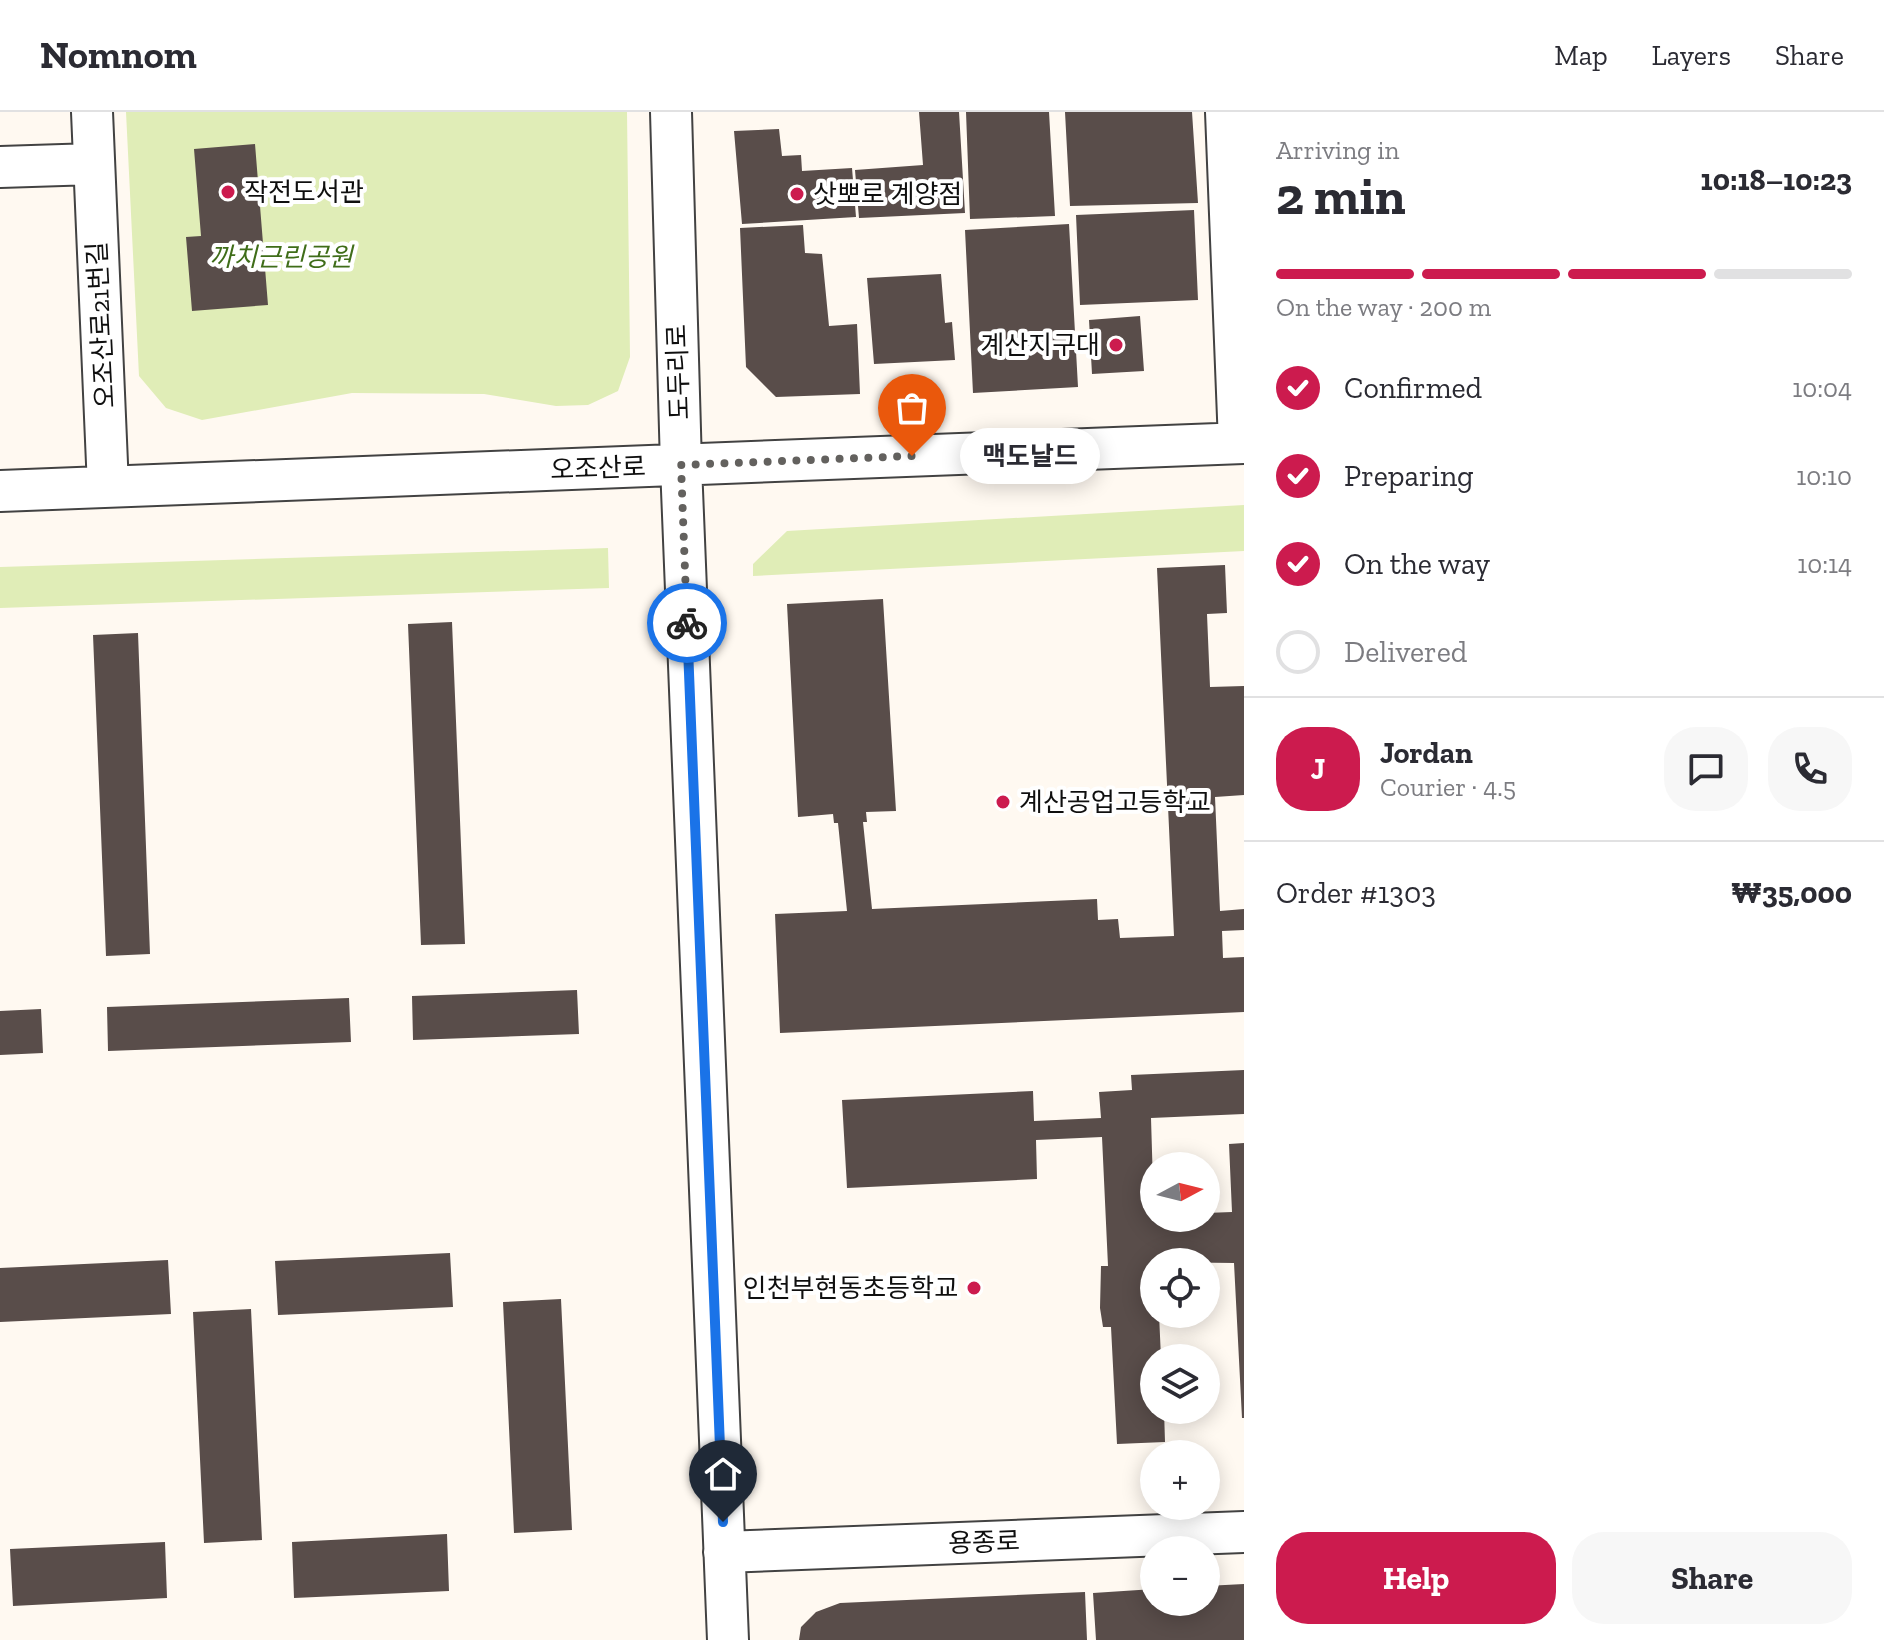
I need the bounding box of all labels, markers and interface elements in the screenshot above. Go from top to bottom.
text: Nomnom [40,32,197,78]
text: Map [1554,39,1608,72]
text: Layers [1652,39,1731,72]
text: Share [1775,39,1844,72]
text: Arriving in [1276,134,1399,166]
text: 10:18–10:23 [1701,162,1852,198]
text: 2 min [1276,165,1406,227]
place label: 작전도서관 [244,176,364,208]
place label: 삿뽀로 계양점 [813,178,962,210]
marker: 작전도서관 [219,183,237,201]
marker: 삿뽀로 계양점 [788,185,806,203]
street label: 오조산로21번길 [81,241,121,409]
park label: 까치근린공원 [209,241,355,273]
text: On the way · 200 m [1276,291,1491,323]
street label: 도두리로 [660,324,696,420]
place label: 계산지구대 [980,329,1100,361]
marker: 계산지구대 [1107,336,1125,354]
icon: check [1276,366,1320,410]
text: Confirmed [1344,370,1482,406]
text: 10:04 [1792,372,1852,404]
pin [878,374,946,456]
icon: bag [890,386,934,430]
callout: 맥도날드 [960,428,1100,484]
text: 맥도날드 [982,440,1078,472]
street label: 오조산로 [550,450,646,486]
icon: check [1276,454,1320,498]
text: Preparing [1344,458,1474,494]
text: 10:10 [1796,460,1852,492]
icon: check [1276,542,1320,586]
text: On the way [1344,546,1490,582]
text: 10:14 [1797,548,1852,580]
courier [647,583,727,663]
icon: bike [665,601,709,645]
text: Delivered [1344,634,1467,670]
button: chat [1664,727,1748,811]
button: phone [1768,727,1852,811]
text: Jordan [1380,735,1473,771]
text: J [1311,751,1325,787]
text: Courier · 4.5 [1380,771,1516,803]
place label: 계산공업고등학교 [1019,786,1210,818]
marker: 계산공업고등학교 [994,793,1012,811]
text: Order #1303 [1276,875,1436,911]
text: ₩35,000 [1731,875,1852,911]
north arrow [1140,1152,1220,1232]
map controls [1140,1152,1220,1616]
button: locate [1140,1248,1220,1328]
place label: 인천부현동초등학교 [743,1272,958,1304]
marker: 인천부현동초등학교 [965,1279,983,1297]
button: layers [1140,1344,1220,1424]
pin [689,1440,757,1522]
button: + [1140,1440,1220,1520]
icon: home [701,1452,745,1496]
street label: 용종로 [948,1525,1020,1559]
button: Help [1276,1532,1556,1624]
button: Share [1572,1532,1852,1624]
button: − [1140,1536,1220,1616]

